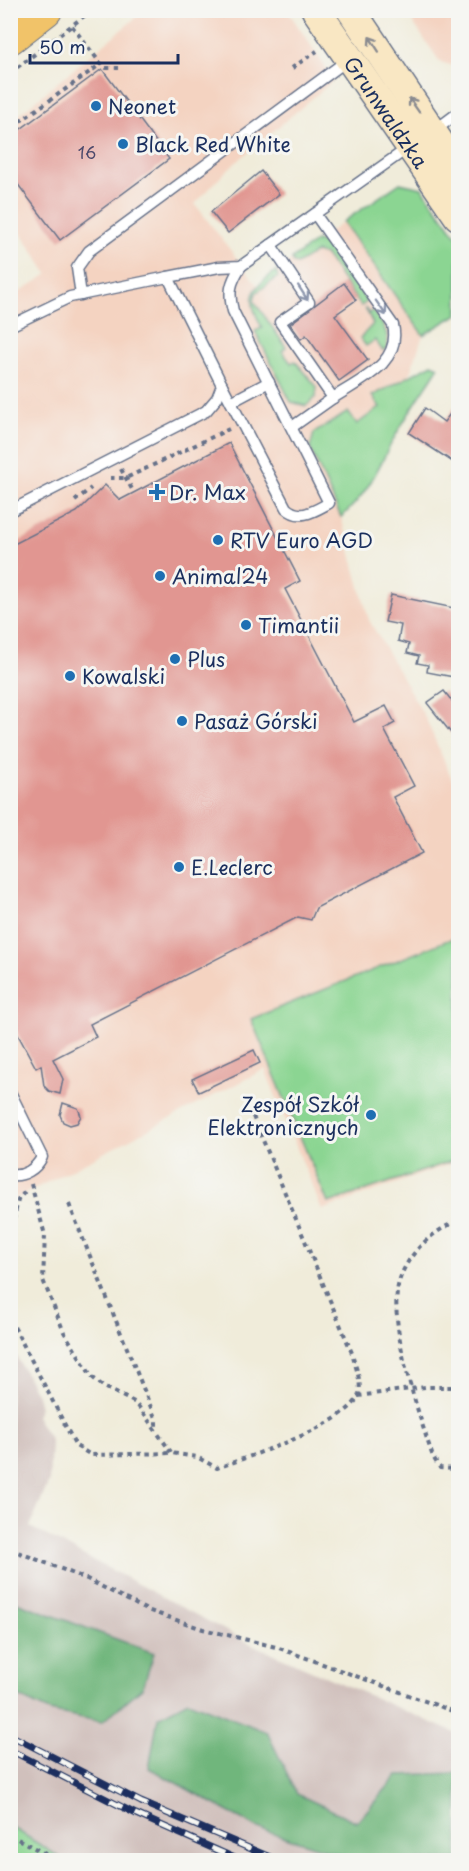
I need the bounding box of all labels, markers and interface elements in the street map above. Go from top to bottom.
scale bar [30,27,178,65]
text: 50 m [39,33,86,60]
one-way arrow [367,36,380,53]
street label: Grunwaldzka [337,50,436,175]
place label: Neonet [108,91,176,121]
one-way arrow [408,97,420,114]
marker: Neonet [89,99,103,113]
place label: Black Red White [135,129,291,159]
marker: Black Red White [116,137,130,151]
house number: 16 [78,140,96,164]
one-way arrow [297,285,309,301]
one-way arrow [375,300,388,316]
place label: Dr. Max [169,477,246,507]
marker: Dr. Max [150,485,164,499]
place label: RTV Euro AGD [230,525,373,555]
marker: RTV Euro AGD [211,533,225,547]
place label: Animal24 [172,561,268,591]
marker: Animal24 [153,569,167,583]
place label: Timantii [258,610,339,640]
marker: Timantii [239,618,253,632]
place label: Plus [187,644,225,674]
marker: Plus [168,652,182,666]
place label: Kowalski [82,661,165,691]
marker: Kowalski [63,669,77,683]
place label: Pasaż Górski [194,706,318,736]
marker: Pasaż Górski [175,714,189,728]
place label: E.Leclerc [191,852,273,882]
marker: E.Leclerc [172,860,186,874]
place label: Zespół Szkół Elektronicznych [207,1089,360,1142]
marker: Zespół Szkół Elektronicznych [364,1108,378,1122]

